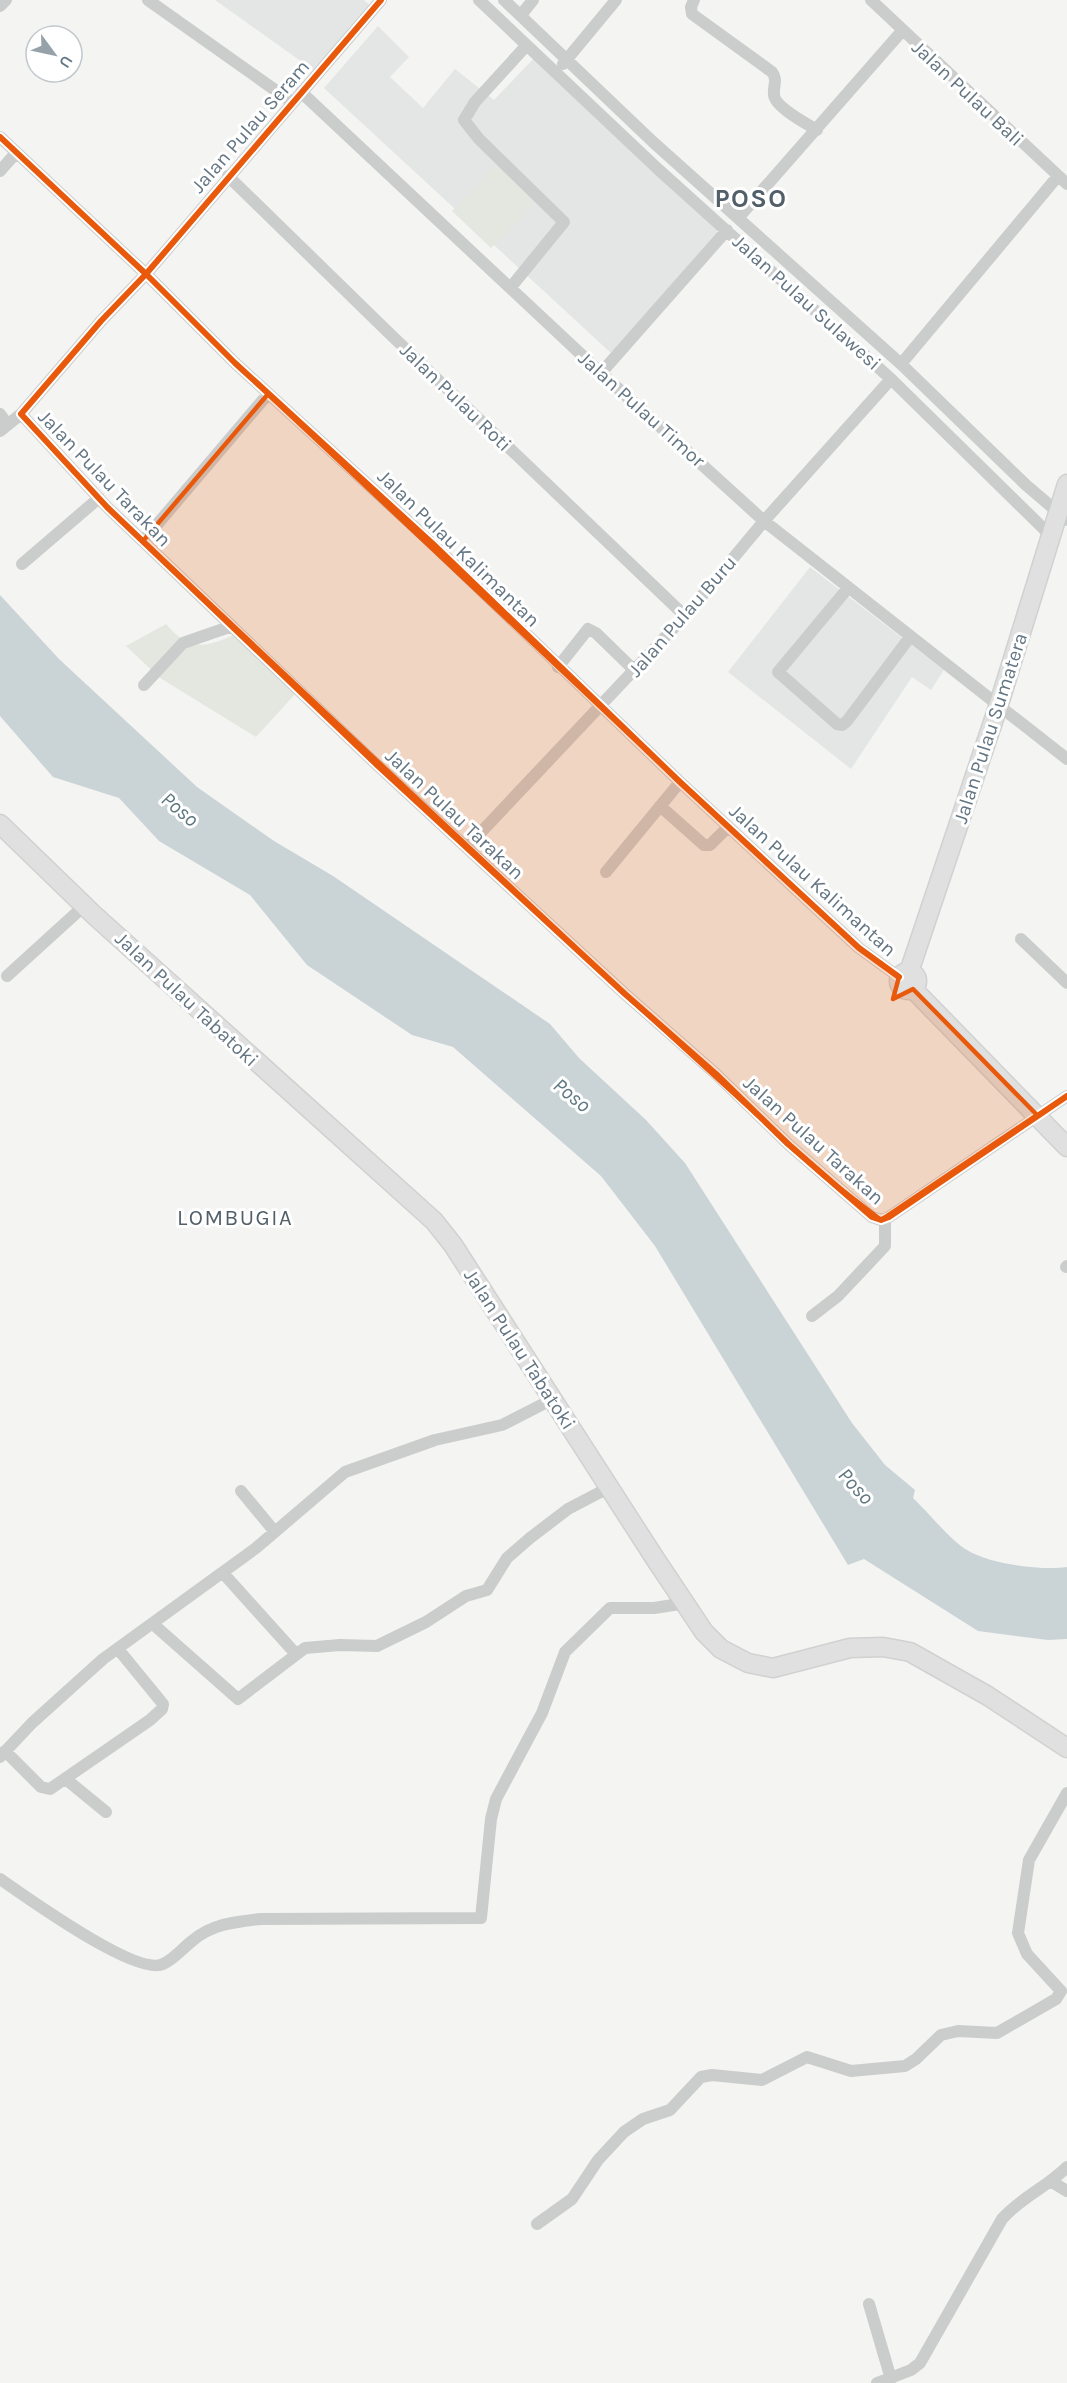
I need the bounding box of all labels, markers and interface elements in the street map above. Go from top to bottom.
north arrow [24,24,84,84]
street label: Jalan Pulau Bali [907,36,1028,151]
text: U [55,52,77,72]
street label: Jalan Pulau Seram [186,55,314,197]
district label: POSO [714,183,788,214]
street label: Jalan Pulau Sulawesi [728,230,885,375]
street label: Jalan Pulau Roti [395,338,516,456]
street label: Jalan Pulau Timor [574,347,710,473]
street label: Jalan Pulau Tarakan [33,405,176,551]
street label: Jalan Pulau Kalimantan [373,465,544,632]
street label: Jalan Pulau Buru [623,551,741,682]
street label: Jalan Pulau Sumatera [949,630,1032,826]
street label: Jalan Pulau Tarakan [381,744,529,885]
water label: Poso [157,787,204,832]
street label: Jalan Pulau Kalimantan [725,799,901,961]
street label: Jalan Pulau Tabatoki [110,927,263,1072]
street label: Jalan Pulau Tarakan [739,1071,889,1209]
water label: Poso [548,1073,596,1118]
district label: LOMBUGIA [177,1205,293,1231]
street label: Jalan Pulau Tabatoki [459,1265,580,1434]
water label: Poso [833,1463,879,1510]

